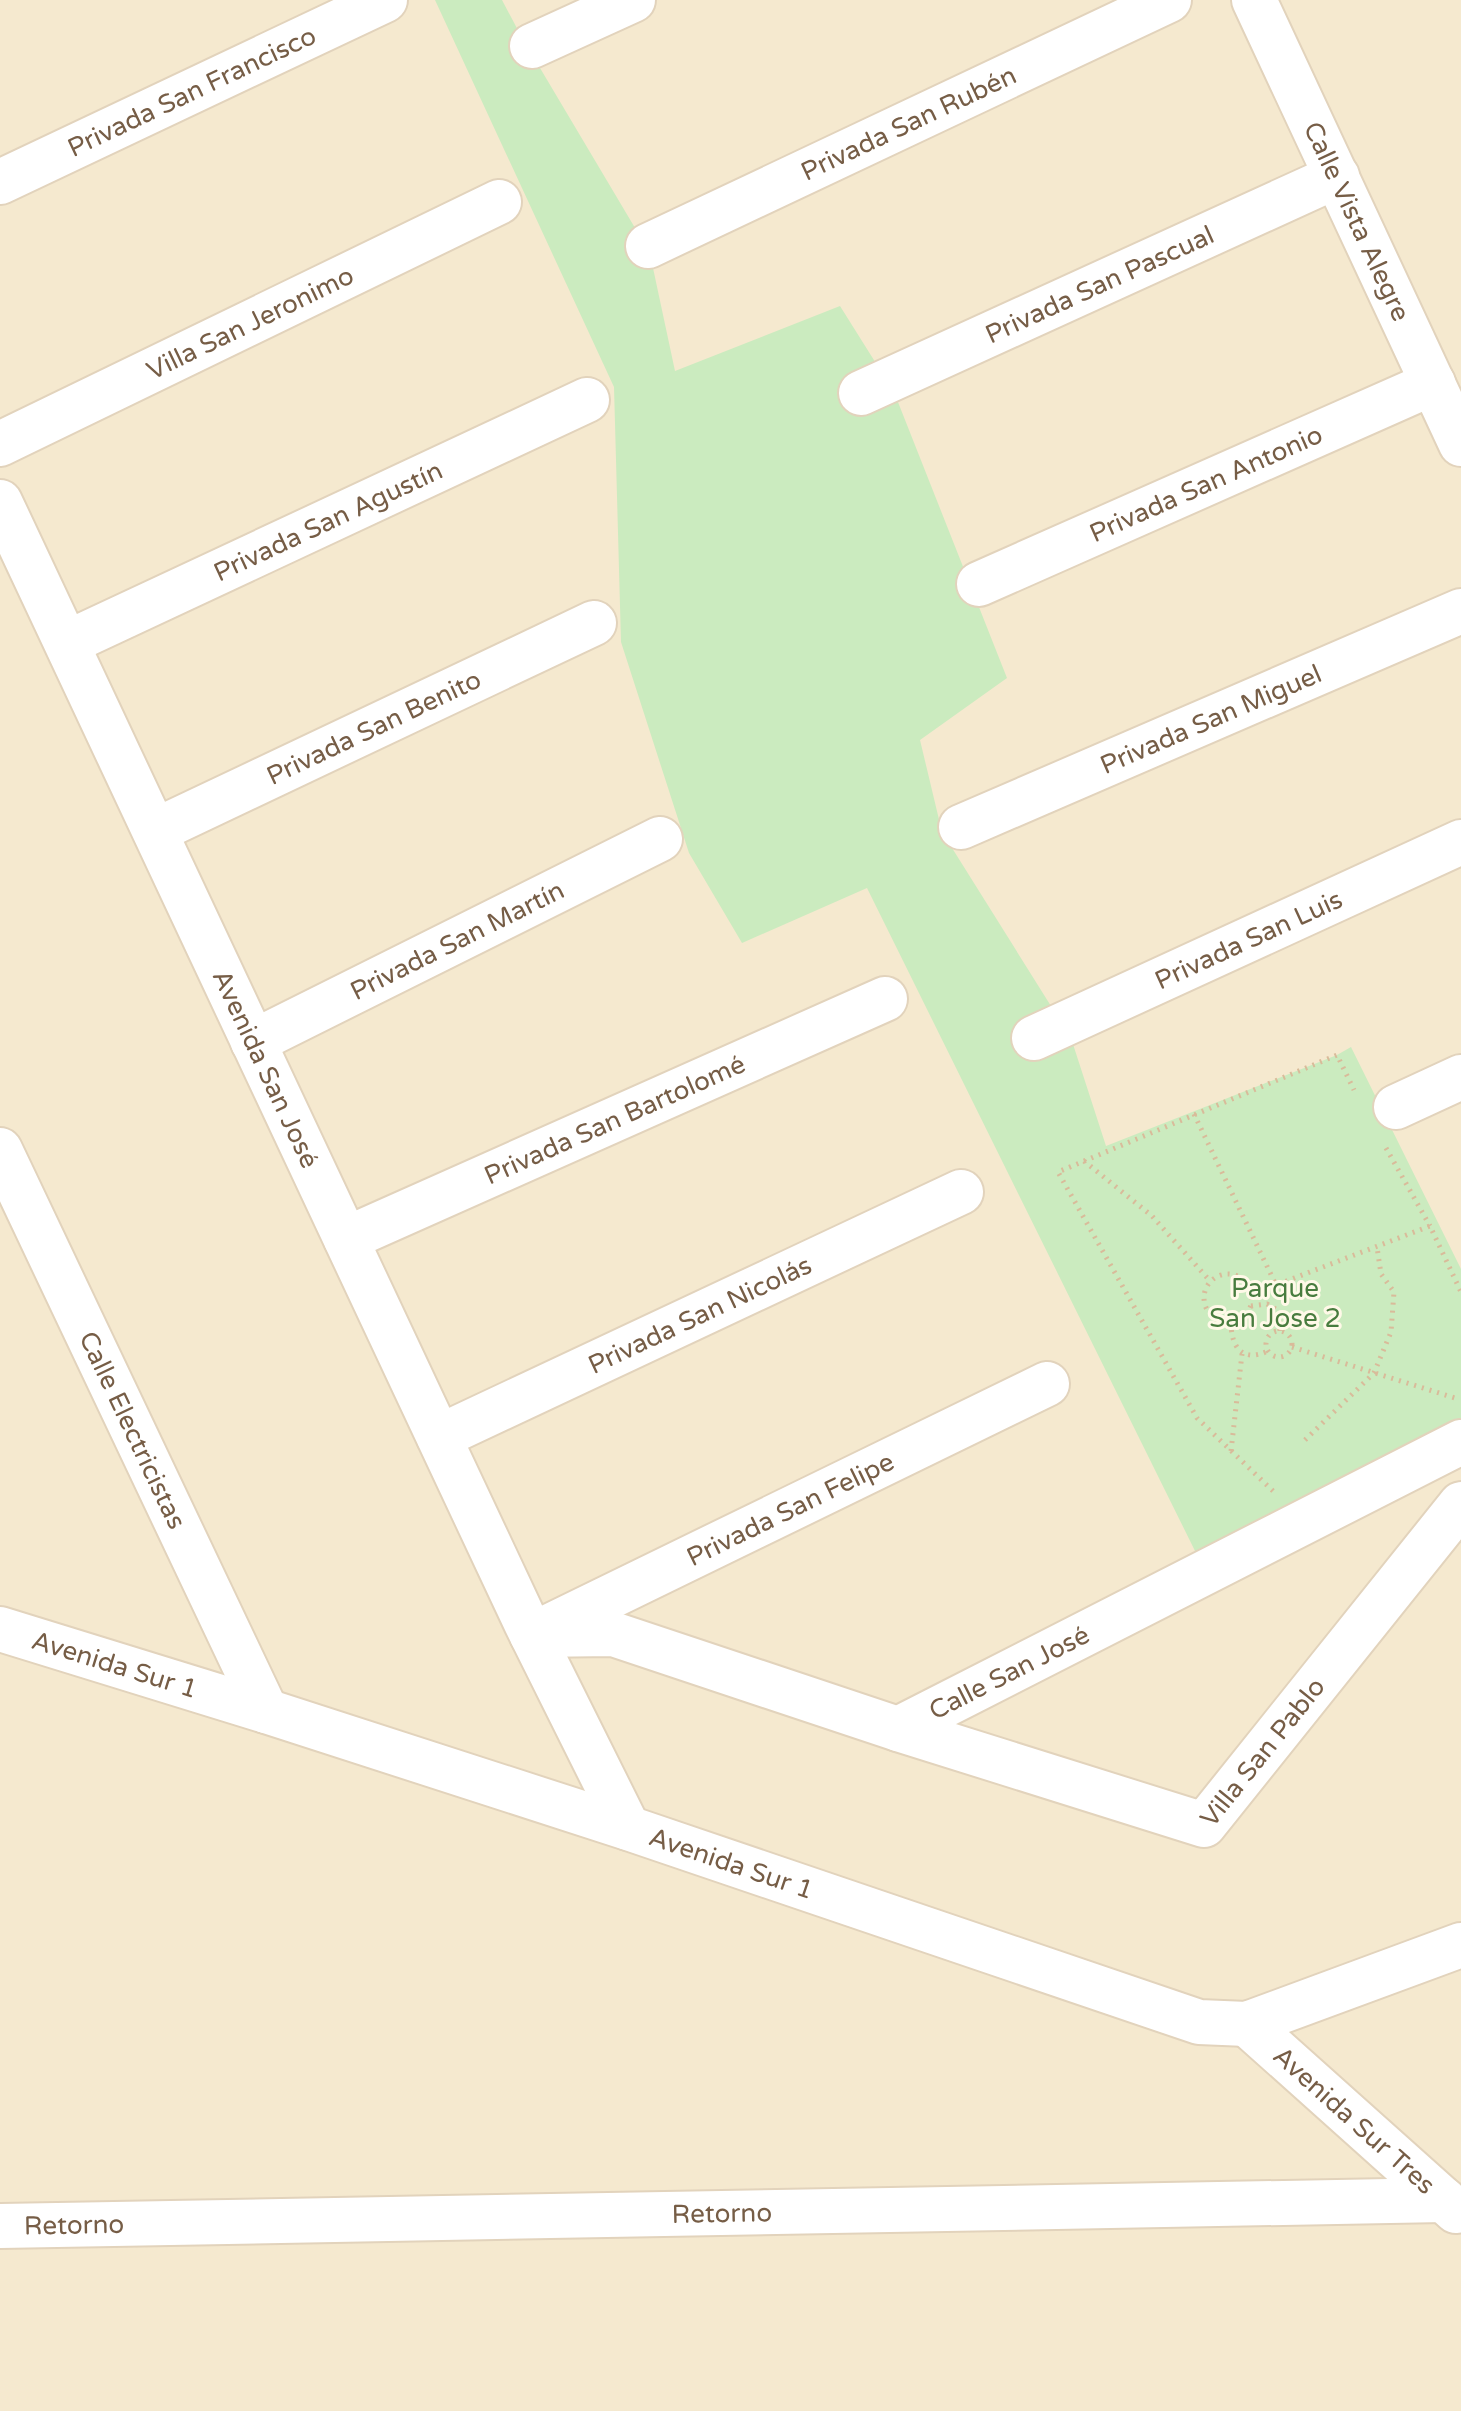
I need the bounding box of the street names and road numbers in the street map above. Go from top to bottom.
street label: Privada San Francisco [63,19,321,163]
street label: Privada San Rubén [796,59,1021,187]
street label: Calle Vista Alegre [1297,117,1417,326]
street label: Privada San Pascual [980,219,1219,350]
street label: Villa San Jeronimo [142,259,359,386]
street label: Privada San Antonio [1085,419,1327,549]
street label: Privada San Agustín [209,454,447,588]
street label: Privada San Miguel [1095,658,1326,781]
street label: Privada San Benito [262,663,486,791]
street label: Privada San Martín [345,874,569,1007]
street label: Privada San Luis [1150,883,1347,996]
street label: Avenida San José [206,965,326,1173]
street label: Privada San Bartolomé [479,1048,750,1191]
street label: Privada San Nicolás [583,1249,816,1380]
street label: Calle Electricistas [73,1326,193,1534]
street label: Privada San Felipe [681,1446,899,1573]
street label: Calle San José [924,1619,1094,1726]
street label: Avenida Sur 1 [28,1624,201,1704]
street label: Villa San Pablo [1193,1671,1331,1833]
street label: Avenida Sur 1 [645,1821,818,1905]
street label: Avenida Sur Tres [1267,2040,1442,2200]
street label: Retorno [671,2197,772,2229]
street label: Retorno [24,2208,124,2241]

